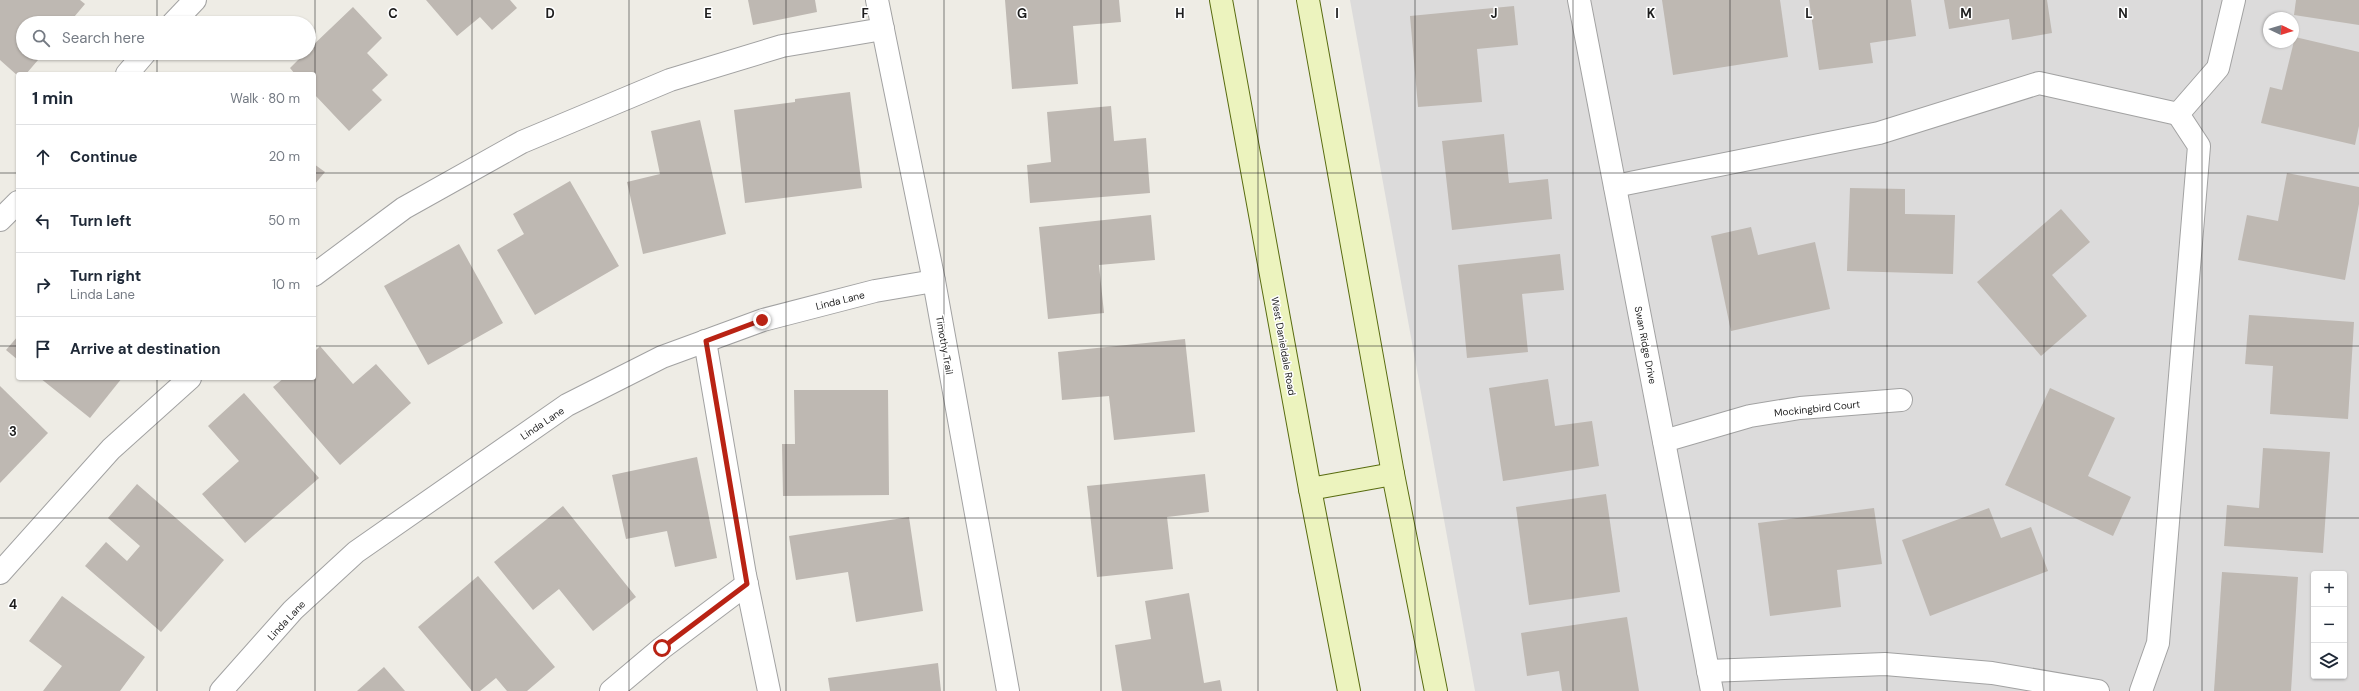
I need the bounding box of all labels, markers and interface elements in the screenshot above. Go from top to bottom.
text: C [388,5,398,22]
text: D [545,5,555,22]
text: E [704,5,712,22]
text: F [861,5,869,22]
text: G [1017,5,1027,22]
text: H [1175,5,1185,22]
text: I [1335,5,1339,22]
text: J [1490,5,1498,22]
text: K [1647,5,1656,22]
text: L [1805,5,1813,22]
text: M [1960,5,1972,22]
text: N [2118,5,2128,22]
north arrow [2263,12,2299,48]
search box [16,16,316,60]
icon: search [30,27,52,49]
text: Search here [62,28,145,48]
text: 1 min [32,87,73,109]
text: Walk · 80 m [230,90,300,107]
icon: ahead [32,146,54,168]
text: Continue [70,147,138,167]
text: 20 m [269,148,300,165]
icon: left [32,210,54,232]
text: Turn left [70,211,131,231]
text: 50 m [268,212,300,229]
text: Turn right [70,266,141,286]
icon: right [32,274,54,296]
text: 10 m [272,276,300,293]
text: Linda Lane [70,286,135,303]
street label: Linda Lane [814,288,866,313]
street label: West Danieldale Road [1268,296,1299,397]
street label: Swan Ridge Drive [1632,305,1659,385]
route end [753,311,771,329]
street label: Timothy Trail [933,315,956,375]
icon: arrive [32,338,54,360]
text: Arrive at destination [70,339,221,359]
street label: Mockingbird Court [1773,398,1861,419]
street label: Linda Lane [518,404,567,443]
text: 3 [9,423,17,440]
map controls [2311,571,2347,679]
button: + [2311,571,2347,607]
text: 4 [9,596,17,613]
street label: Linda Lane [265,597,308,643]
button: − [2311,607,2347,643]
route start [653,639,671,657]
button: layers [2311,643,2347,679]

